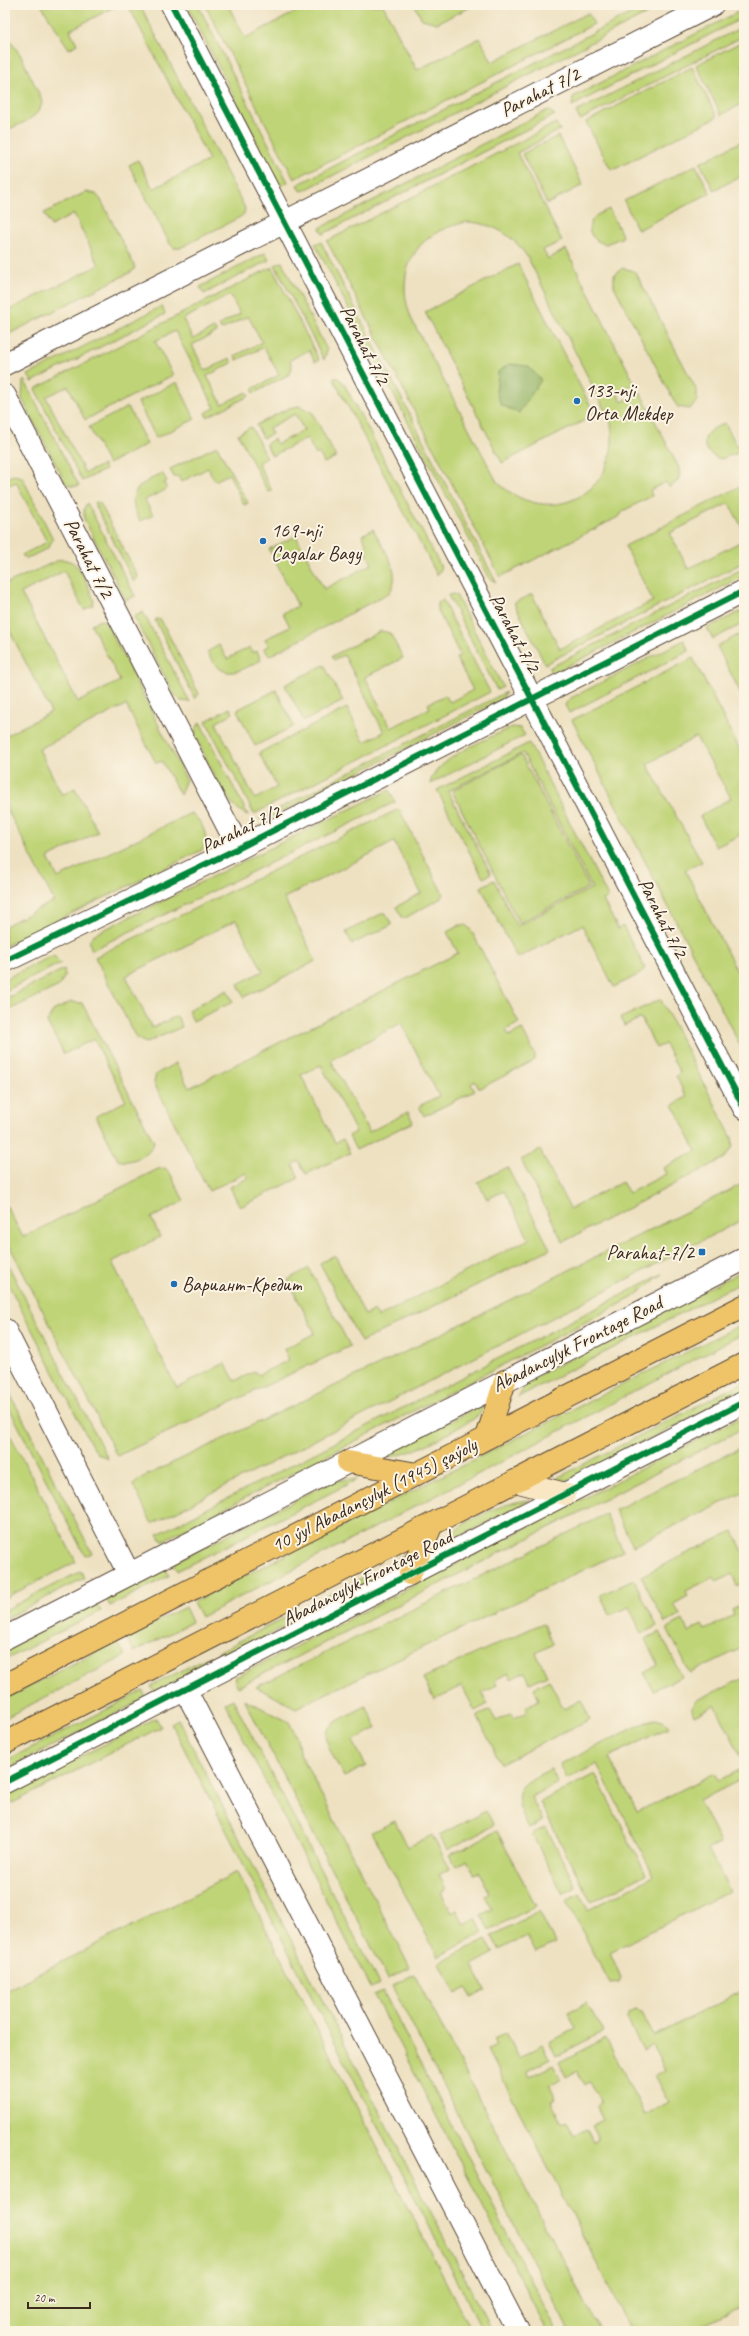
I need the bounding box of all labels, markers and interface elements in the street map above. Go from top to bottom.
street label: Parahat 7/2 [496,60,586,123]
street label: Parahat 7/2 [334,301,397,391]
place label: 133-nji Orta Mekdep [585,378,674,426]
marker: 133-nji Orta Mekdep [572,396,582,406]
street label: Parahat 7/2 [58,514,121,604]
place label: 169-nji Cagalar Bagy [271,518,362,566]
marker: 169-nji Cagalar Bagy [258,536,268,546]
street label: Parahat 7/2 [484,589,547,679]
street label: Parahat 7/2 [197,798,287,859]
street label: Parahat 7/2 [632,874,695,964]
place label: Parahat-7/2 [607,1240,696,1265]
marker: Parahat-7/2 [697,1247,707,1257]
place label: Вариант-Кредит [182,1272,303,1297]
marker: Вариант-Кредит [169,1279,179,1289]
street label: Abadancylyk Frontage Road [488,1289,669,1398]
street label: 10 ýyl Abadançylyk (1945) şaýoly [267,1432,482,1558]
street label: Abadancylyk Frontage Road [278,1523,459,1632]
scale bar [28,2284,90,2310]
text: 20 m [34,2290,56,2306]

